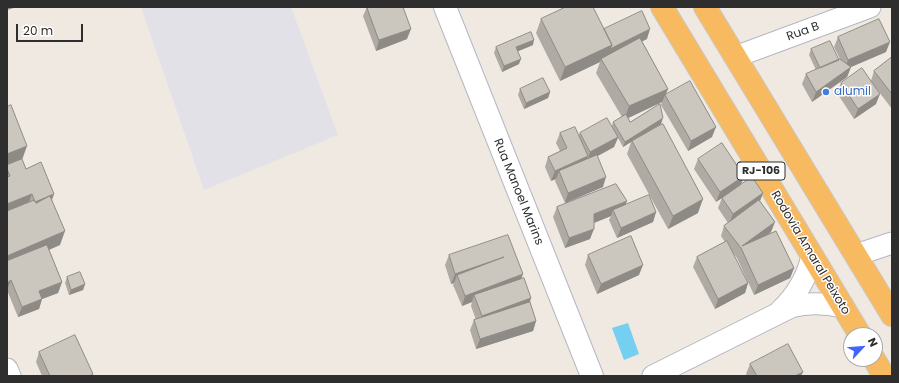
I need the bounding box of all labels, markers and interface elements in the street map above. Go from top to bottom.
scale bar [18,16,85,42]
street label: Rua B [785,19,821,45]
text: 20 m [23,22,53,39]
place label: alumil [834,85,871,99]
marker: alumil [821,87,831,97]
street label: Rua Manoel Marins [490,137,546,247]
road number: RJ-106 [737,162,785,180]
street label: Rodovia Amaral Peixoto [767,188,853,318]
north arrow [843,327,883,367]
text: N [864,335,882,349]

